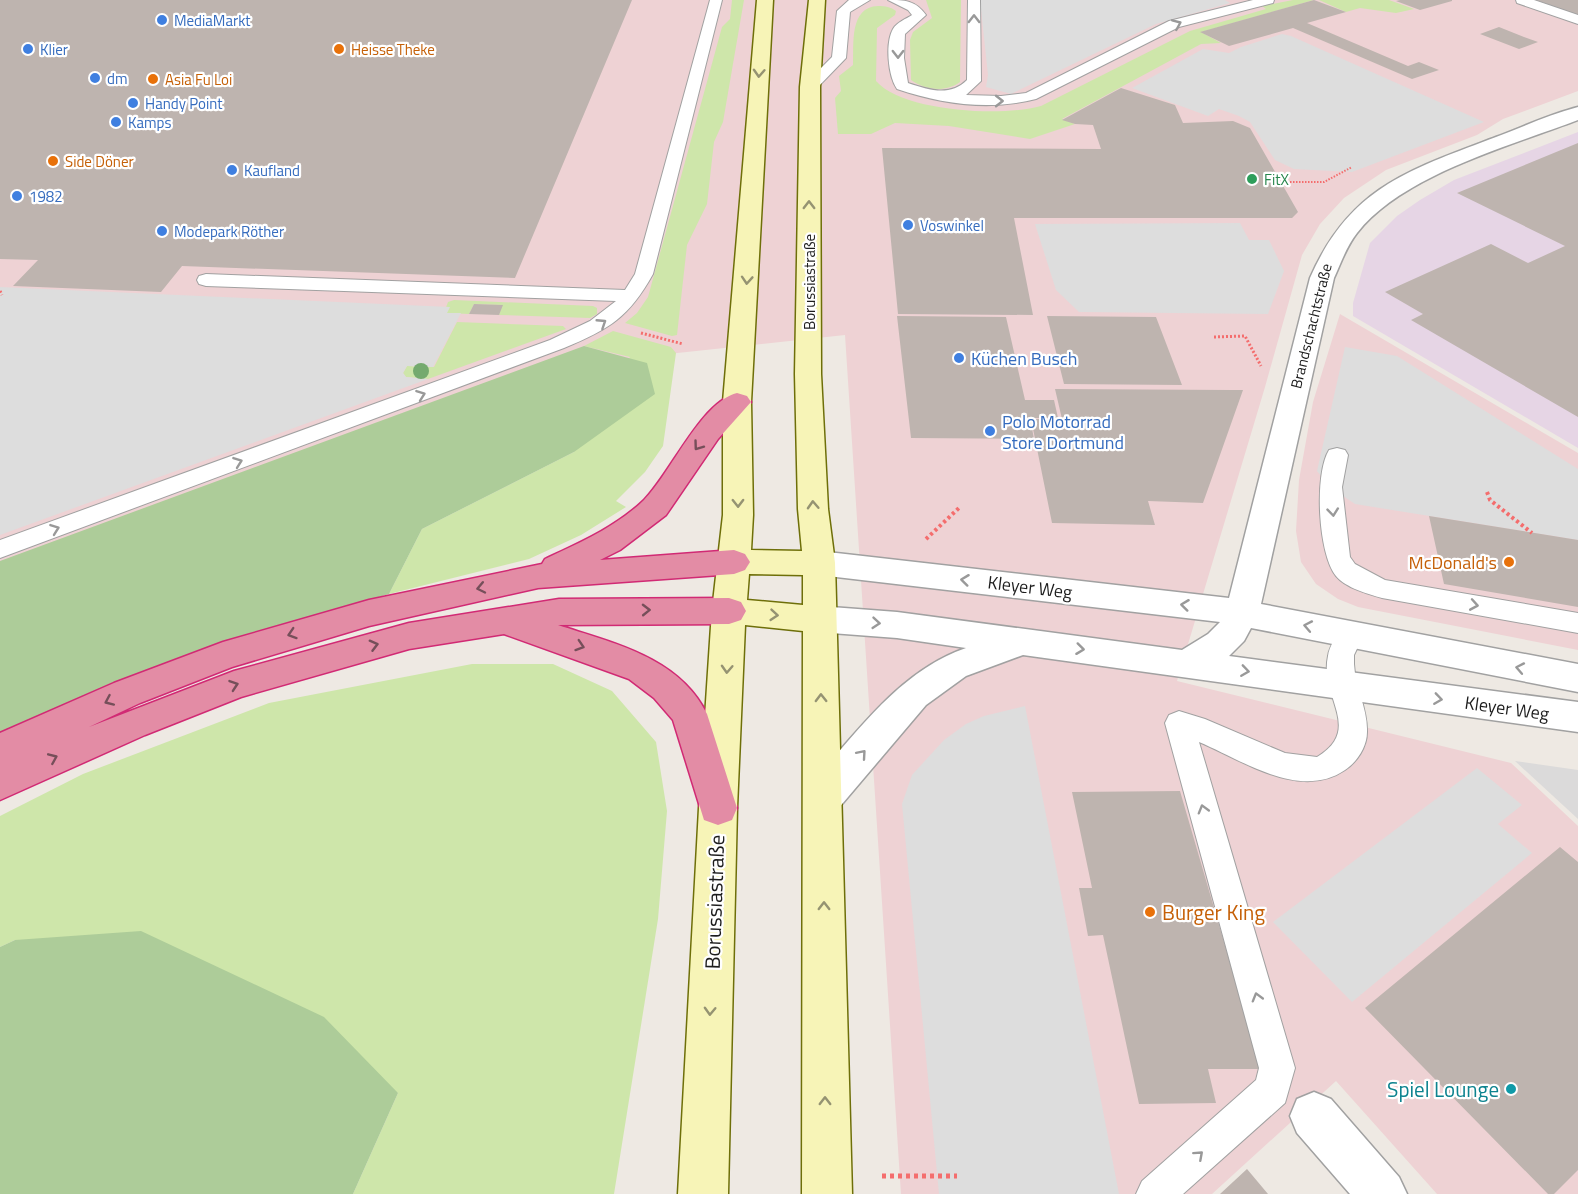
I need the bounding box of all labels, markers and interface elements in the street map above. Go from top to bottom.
place label: MediaMarkt [174,9,251,32]
marker: MediaMarkt [155,13,169,27]
one-way arrow [968,14,980,23]
one-way arrow [1170,19,1181,31]
place label: Klier [40,38,68,61]
place label: Heisse Theke [351,38,435,61]
marker: Klier [21,42,35,56]
marker: Heisse Theke [332,42,346,56]
one-way arrow [892,49,904,58]
place label: dm [107,67,127,90]
place label: Asia Fu Loi [165,68,232,91]
one-way arrow [753,68,766,77]
marker: dm [88,71,102,85]
marker: Asia Fu Loi [146,72,160,86]
place label: Handy Point [145,92,223,115]
one-way arrow [995,95,1004,107]
marker: Handy Point [126,96,140,110]
place label: Kamps [128,111,171,134]
marker: Kamps [109,115,123,129]
place label: Side Döner [65,150,134,173]
marker: Side Döner [46,154,60,168]
place label: Kaufland [244,159,300,182]
marker: Kaufland [225,163,239,177]
place label: FitX [1264,168,1289,191]
marker: FitX [1245,172,1259,186]
place label: 1982 [29,185,63,208]
marker: 1982 [10,189,24,203]
one-way arrow [803,201,815,210]
place label: Voswinkel [920,214,984,237]
marker: Voswinkel [901,218,915,232]
place label: Modepark Röther [174,220,284,243]
marker: Modepark Röther [155,224,169,238]
street label: Borussiastraße [798,234,821,330]
street label: Brandschachtstraße [1284,261,1338,391]
one-way arrow [740,276,753,285]
one-way arrow [595,319,606,330]
place label: Küchen Busch [971,345,1077,372]
marker: Küchen Busch [952,351,966,365]
one-way arrow [415,390,426,402]
place label: Polo Motorrad Store Dortmund [1002,408,1124,456]
marker: Polo Motorrad Store Dortmund [983,424,997,438]
one-way arrow [694,439,705,450]
one-way arrow [232,457,243,470]
one-way arrow [732,498,744,507]
one-way arrow [807,501,820,510]
one-way arrow [1326,508,1338,517]
one-way arrow [49,524,60,537]
place label: McDonald's [1409,549,1497,576]
marker: McDonald's [1502,555,1516,569]
street label: Kleyer Weg [986,568,1074,606]
one-way arrow [961,574,970,586]
one-way arrow [476,581,486,594]
one-way arrow [1468,598,1478,611]
one-way arrow [1180,599,1189,612]
one-way arrow [642,604,651,616]
one-way arrow [769,608,778,621]
one-way arrow [872,616,881,629]
one-way arrow [1304,620,1314,633]
one-way arrow [287,627,298,639]
one-way arrow [574,638,585,651]
one-way arrow [368,640,379,652]
one-way arrow [1076,642,1085,655]
one-way arrow [1516,662,1526,675]
one-way arrow [721,665,734,674]
one-way arrow [1240,665,1249,677]
one-way arrow [228,680,239,692]
street label: Kleyer Weg [1463,689,1551,727]
one-way arrow [1433,692,1443,704]
one-way arrow [815,693,828,702]
one-way arrow [104,694,115,706]
one-way arrow [855,751,866,761]
one-way arrow [47,753,58,765]
one-way arrow [1198,804,1211,814]
street label: Borussiastraße [696,834,732,970]
place label: Burger King [1162,896,1265,928]
one-way arrow [818,902,830,911]
marker: Burger King [1143,905,1157,919]
one-way arrow [1252,992,1264,1002]
one-way arrow [703,1006,716,1015]
place label: Spiel Lounge [1387,1073,1499,1105]
marker: Spiel Lounge [1504,1082,1518,1096]
one-way arrow [819,1097,831,1106]
one-way arrow [1192,1151,1203,1162]

